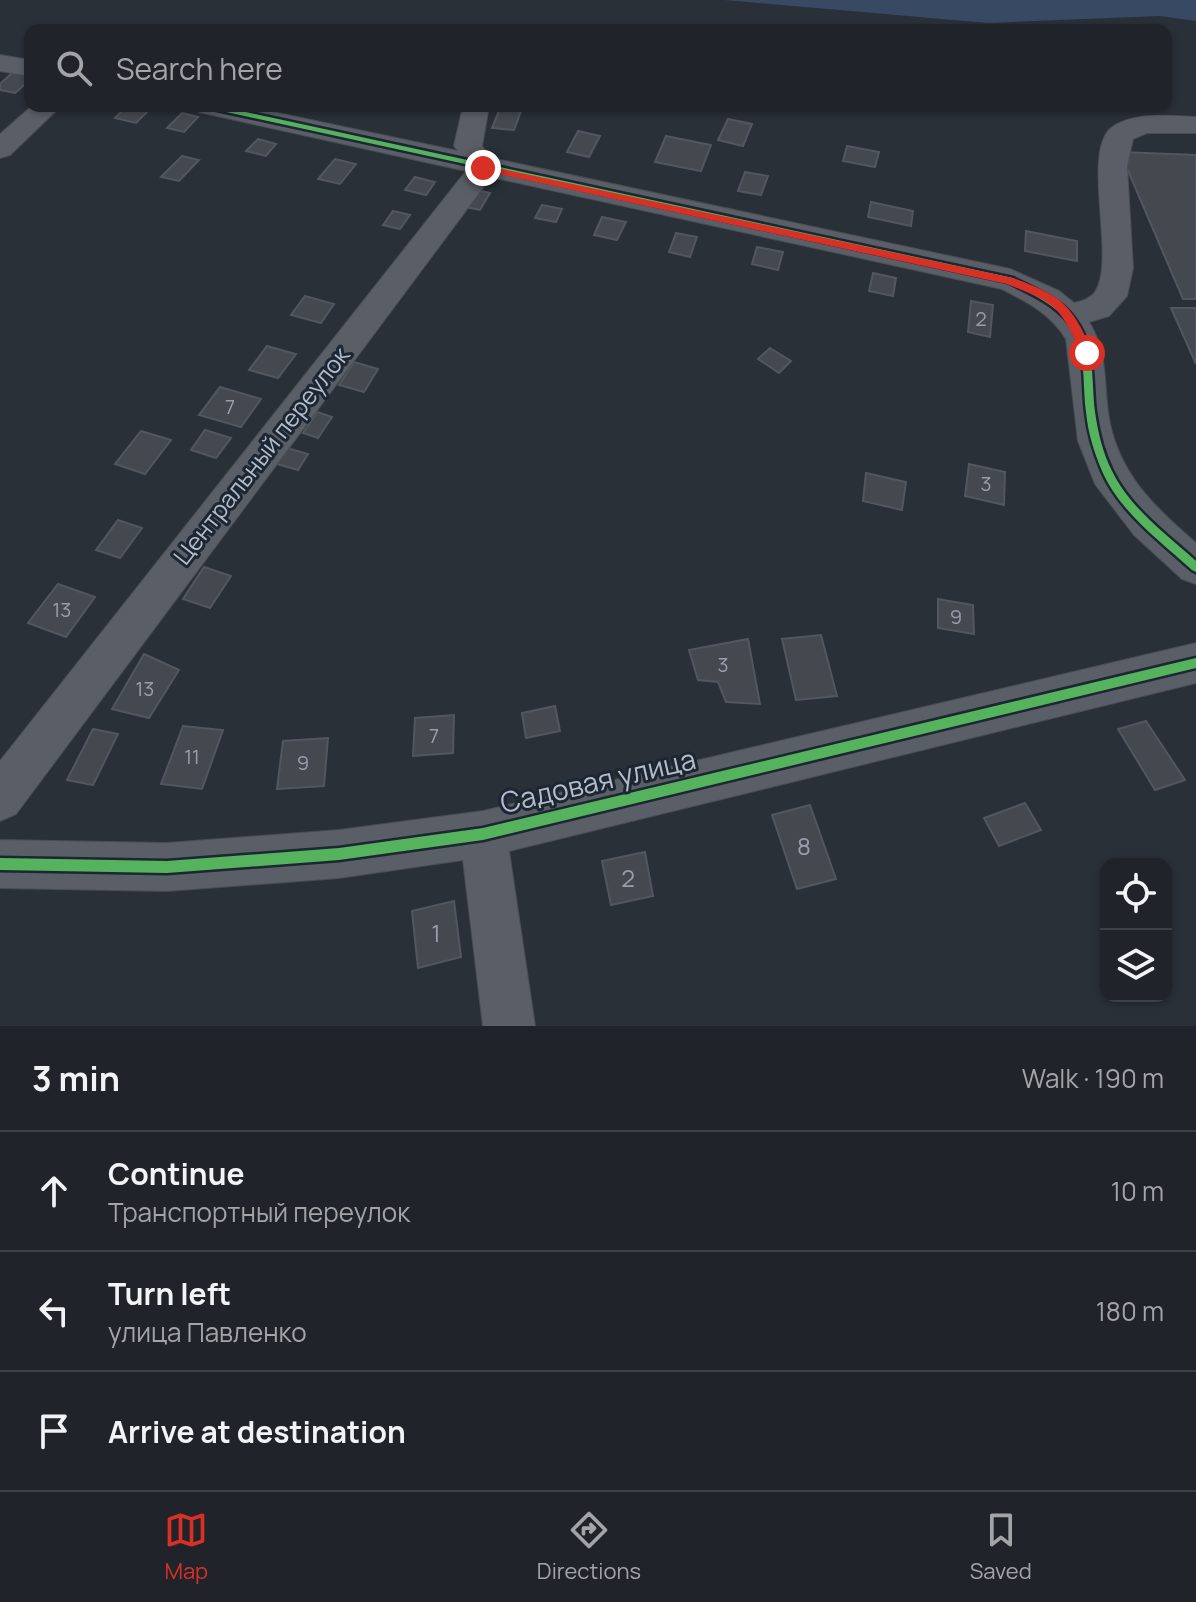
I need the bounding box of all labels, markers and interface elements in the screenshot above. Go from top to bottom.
search box [24,24,1172,112]
icon: search [52,46,96,90]
text: Search here [116,48,283,89]
route end [465,150,501,186]
house number: 2 [975,305,987,332]
route start [1069,335,1105,371]
street label: Центральный переулок [165,339,357,571]
house number: 7 [225,393,235,420]
house number: 3 [980,470,992,497]
house number: 13 [53,596,71,623]
house number: 9 [950,603,962,630]
house number: 3 [717,651,729,678]
house number: 13 [136,675,154,702]
house number: 7 [429,722,439,749]
street label: Садовая улица [496,739,699,821]
house number: 11 [184,743,200,770]
house number: 9 [297,749,309,776]
house number: 8 [797,829,811,862]
map controls [1100,858,1172,1002]
button: locate [1100,858,1172,930]
house number: 2 [621,861,635,894]
house number: 1 [431,916,441,949]
button: layers [1100,930,1172,1002]
text: 3 min [32,1055,120,1101]
text: Walk · 190 m [1022,1060,1164,1096]
text: Continue [108,1153,244,1194]
icon: ahead [32,1169,76,1213]
text: 10 m [1111,1173,1164,1209]
text: Транспортный переулок [108,1194,410,1230]
text: Turn left [108,1273,231,1314]
icon: left [32,1289,76,1333]
text: 180 m [1096,1293,1164,1329]
text: улица Павленко [108,1314,307,1350]
icon: arrive [32,1409,76,1453]
text: Arrive at destination [108,1411,406,1452]
tab: Map [164,1508,208,1586]
tab: Directions [537,1508,641,1586]
tab: Saved [970,1508,1032,1586]

